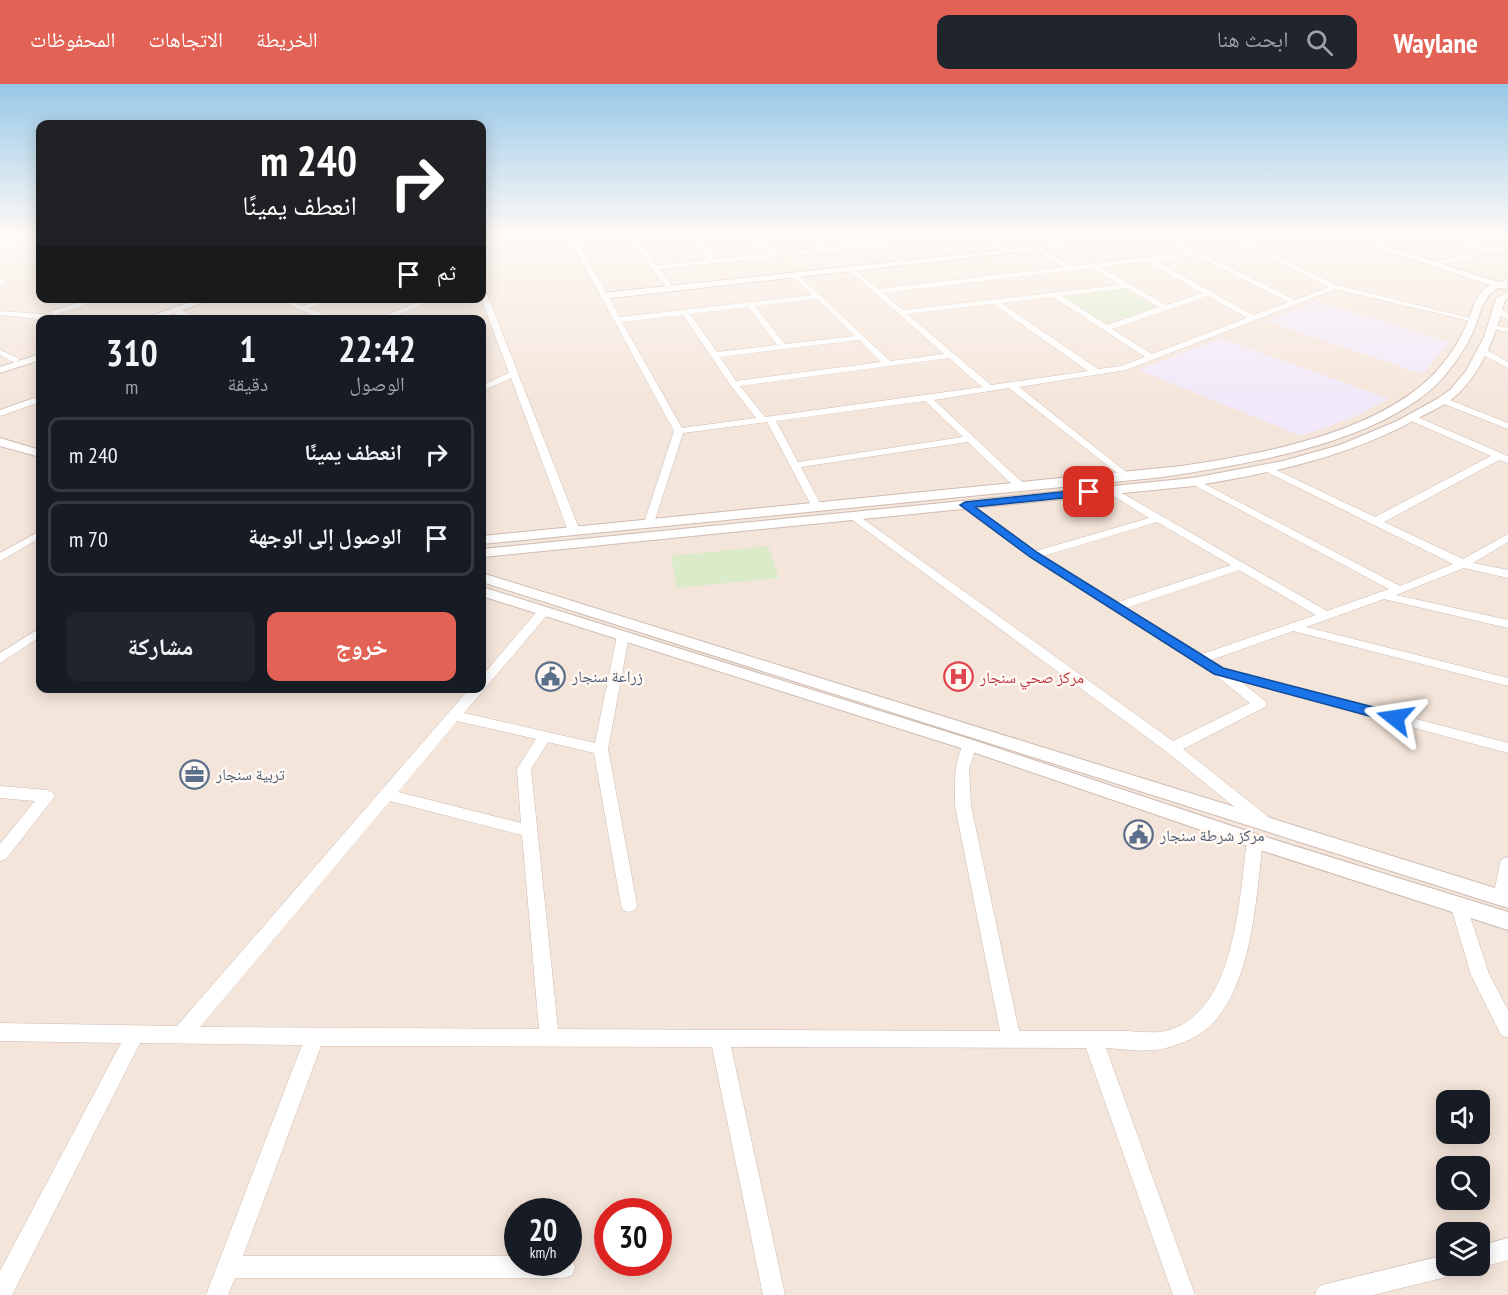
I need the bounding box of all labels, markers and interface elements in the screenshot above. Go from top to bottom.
search box [937,15,1357,69]
text: Waylane [1393,24,1478,61]
text: ابحث هنا [1217,25,1288,53]
text: المحفوظات [30,26,115,53]
text: الاتجاهات [148,26,223,53]
text: الخريطة [256,26,318,53]
icon: search [1303,26,1336,59]
text: 240 m [260,133,357,188]
icon: right [378,144,456,222]
text: انعطف يمينًا [242,188,357,222]
icon: arrive [392,258,425,291]
text: ثم [437,258,456,286]
text: 1 [239,325,256,372]
text: 22:42 [338,325,416,372]
text: 310 [106,329,158,376]
text: دقيقة [228,371,268,397]
text: الوصول [349,371,405,397]
text: m [125,374,138,400]
text: انعطف يمينًا [304,438,402,466]
icon: right [420,438,453,471]
text: 240 m [69,441,118,469]
pin [1063,466,1114,517]
icon: arrive [1072,475,1105,508]
text: الوصول إلى الوجهة [248,522,402,550]
icon: arrive [420,522,453,555]
text: 70 m [69,525,108,553]
button: مشاركة [66,612,255,681]
button: خروج [267,612,456,681]
public building icon: زراعة سنجار [535,660,567,692]
hospital icon: مركز صحي سنجار [943,661,975,693]
place label: زراعة سنجار [571,666,643,686]
place label: مركز صحي سنجار [979,667,1084,690]
position arrow [1363,686,1427,750]
office icon: تربية سنجار [179,758,211,790]
place label: تربية سنجار [215,764,285,784]
public building icon: مركز شرطة سنجار [1123,819,1155,851]
place label: مركز شرطة سنجار [1159,825,1265,845]
map controls [1436,1090,1490,1276]
button: sound [1436,1090,1490,1144]
button: search [1436,1156,1490,1210]
speed limit sign: 30 [594,1198,672,1276]
text: 20 [529,1210,557,1249]
button: layers [1436,1222,1490,1276]
text: km/h [530,1243,556,1262]

